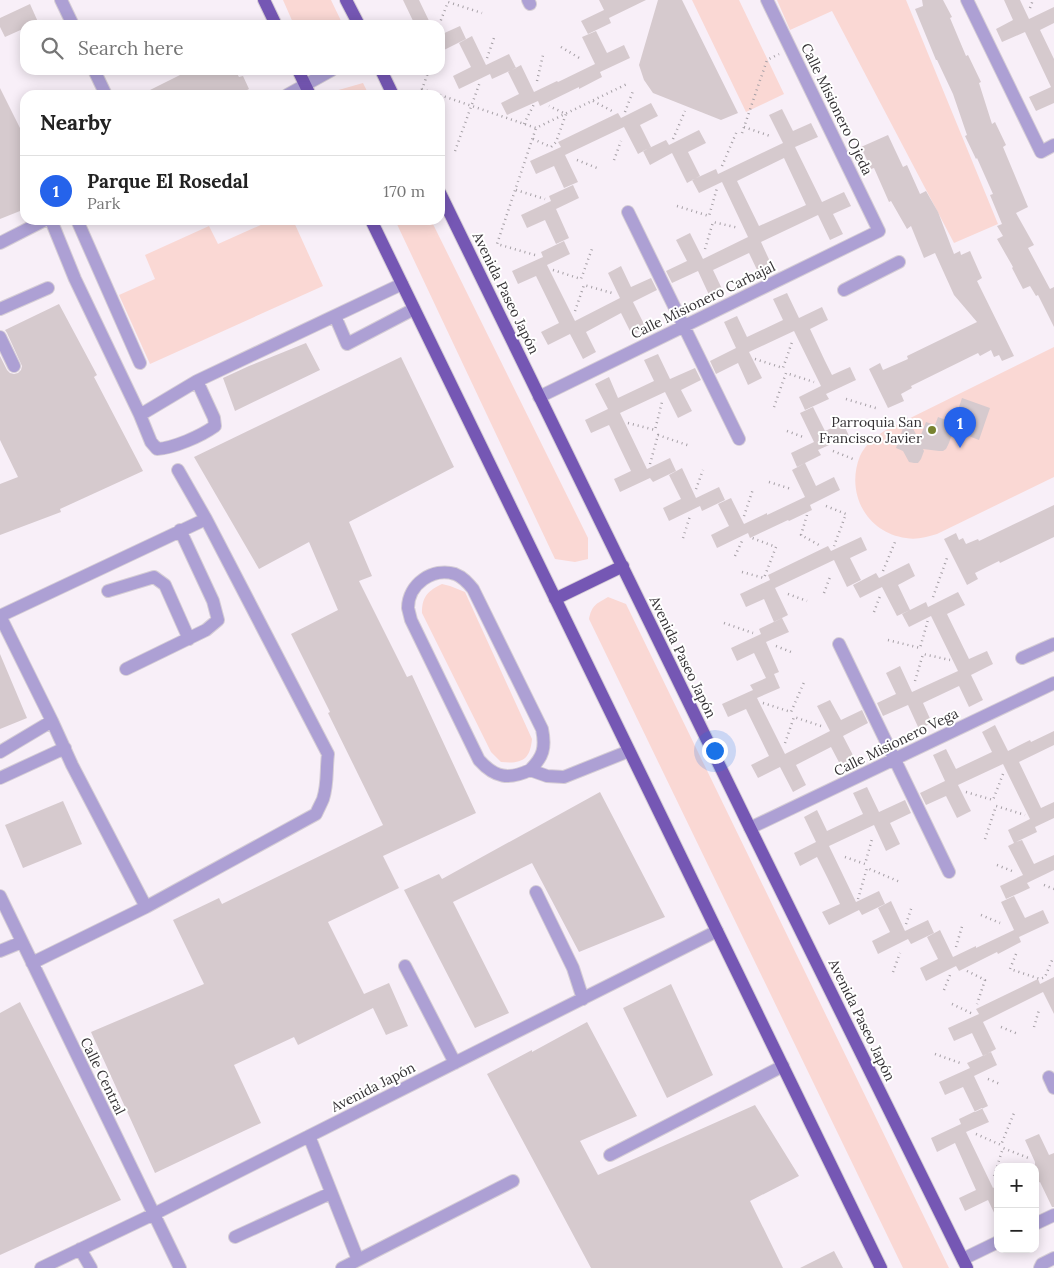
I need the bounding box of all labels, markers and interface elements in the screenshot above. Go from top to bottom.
search box [20,20,445,75]
icon: search [38,34,66,62]
text: Search here [78,36,184,60]
street label: Calle Misionero Ojeda [797,40,877,178]
text: Nearby [40,109,111,136]
text: Parque El Rosedal [87,169,249,193]
text: 1 [53,181,59,201]
text: 170 m [383,181,425,201]
text: Park [87,193,120,213]
street label: Avenida Paseo Japón [468,228,544,357]
street label: Calle Misionero Carbajal [628,257,778,343]
pin: 1 [944,407,976,448]
place label: Parroquia San Francisco Javier [819,413,922,447]
marker: Parroquia San Francisco Javier [926,424,938,436]
street label: Avenida Paseo Japón [645,592,721,721]
street label: Calle Misionero Vega [831,704,961,780]
your location [702,738,728,764]
street label: Avenida Paseo Japón [824,955,900,1084]
street label: Calle Central [76,1034,130,1118]
street label: Avenida Japón [327,1058,419,1116]
map controls [994,1163,1039,1253]
button: + [994,1163,1039,1208]
button: − [994,1208,1039,1253]

